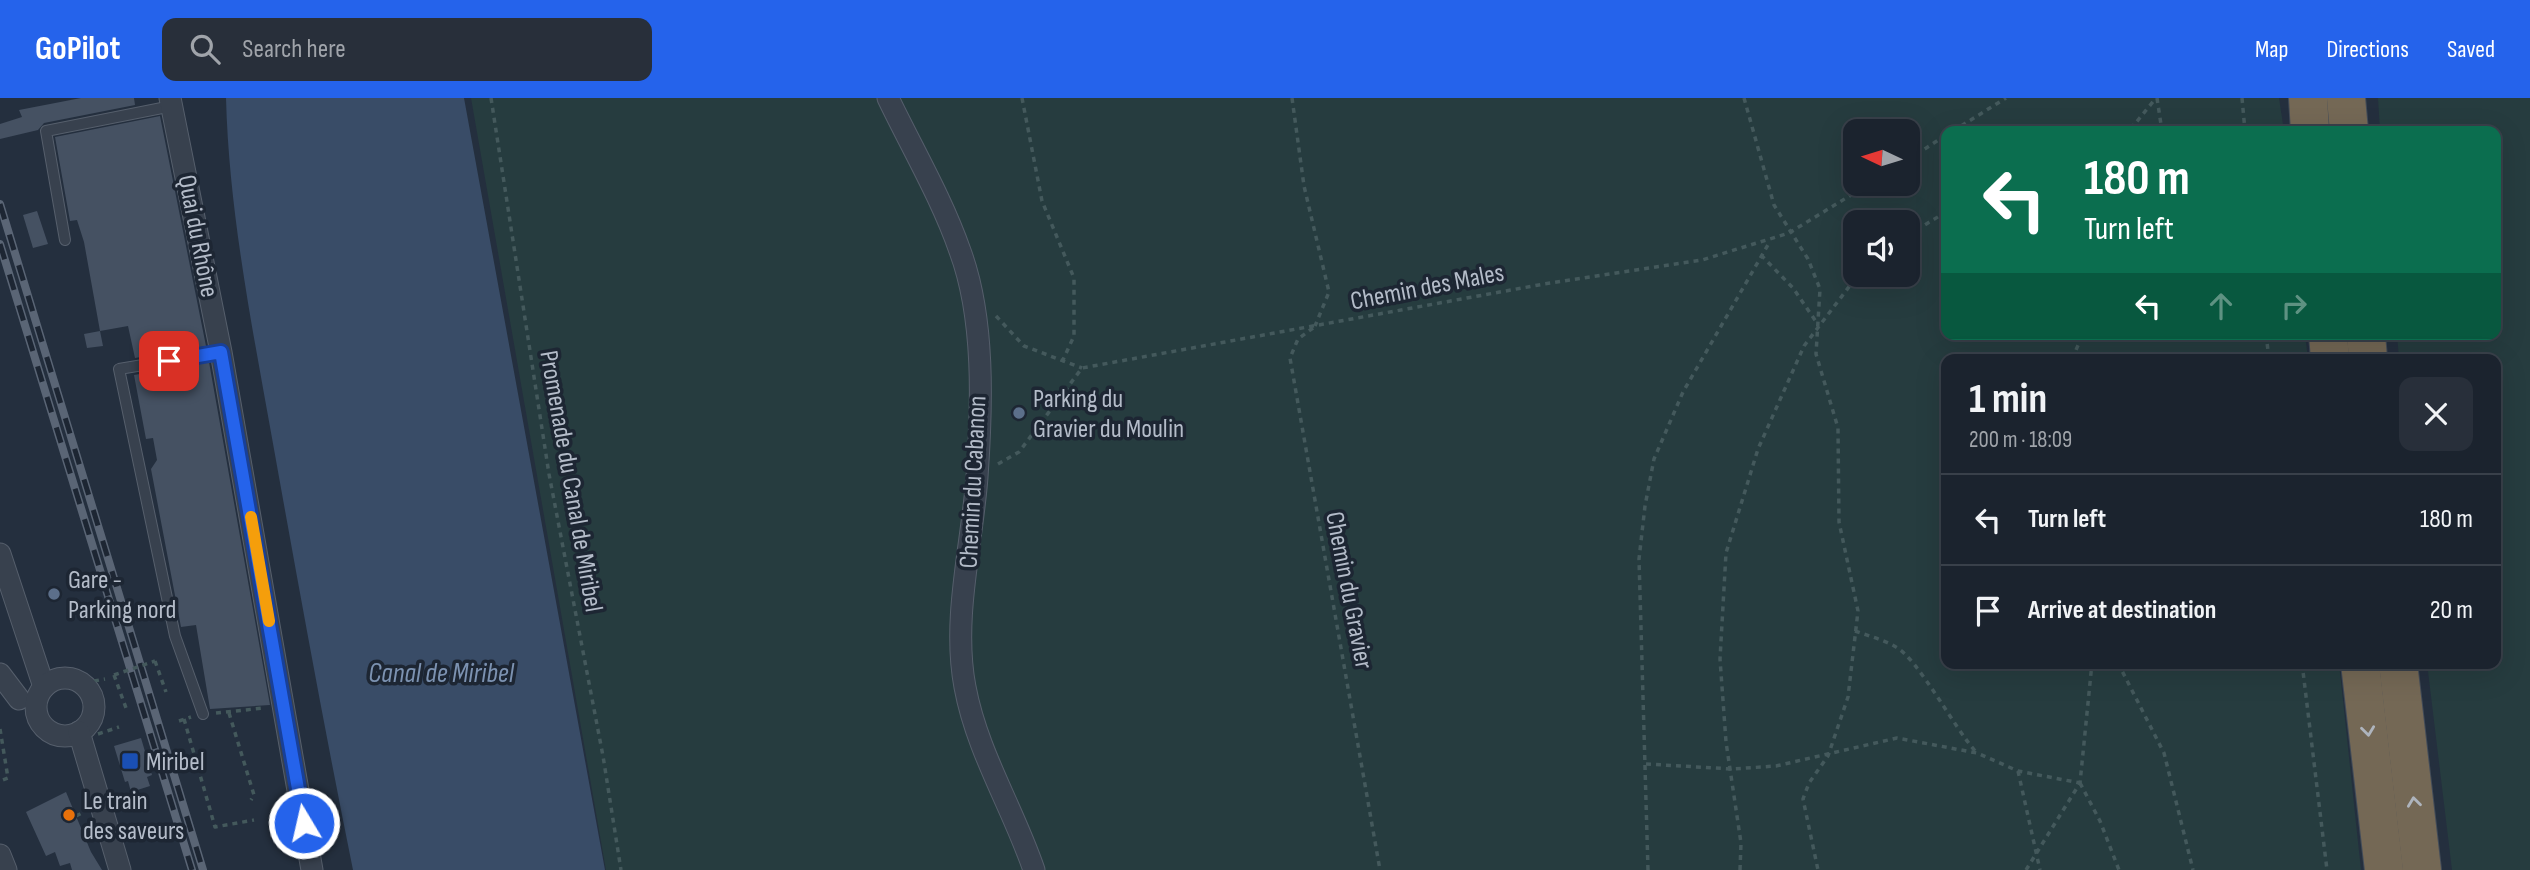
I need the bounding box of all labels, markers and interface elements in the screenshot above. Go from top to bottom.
search box [162,18,652,81]
text: GoPilot [35,29,120,69]
icon: search [186,30,224,68]
text: Search here [242,34,346,65]
text: Map [2255,35,2288,64]
text: Directions [2326,35,2409,64]
text: Saved [2447,35,2495,64]
north arrow [1843,119,1920,196]
map controls [1843,119,1920,287]
text: 180 m [2084,150,2190,209]
icon: left [1969,154,2060,245]
street label: Quai du Rhône [170,172,225,300]
button: sound [1843,210,1920,287]
text: Turn left [2084,210,2174,249]
street label: Chemin des Males [1348,257,1507,318]
icon: left [2129,287,2167,325]
icon: ahead [2202,287,2240,325]
icon: right [2275,287,2313,325]
pin [139,331,199,391]
icon: arrive [150,342,188,380]
street label: Promenade du Canal de Miribel [532,348,609,614]
text: 1 min [1969,374,2047,425]
button: close [2399,377,2473,451]
place label: Parking du Gravier du Moulin [1033,384,1184,445]
street label: Chemin du Cabanon [953,395,993,569]
marker: Parking du Gravier du Moulin [1011,405,1027,421]
text: 200 m · 18:09 [1969,426,2072,454]
icon: left [1969,501,2007,539]
text: Turn left [2028,504,2106,535]
text: 180 m [2420,504,2473,535]
street label: Chemin du Gravier [1318,509,1379,672]
place label: Gare - Parking nord [68,565,176,626]
marker: Gare - Parking nord [46,586,62,602]
icon: arrive [1969,592,2007,630]
text: Arrive at destination [2028,595,2216,626]
text: 20 m [2430,595,2473,626]
water label: Canal de Miribel [368,657,515,690]
one-way arrow [2360,726,2375,737]
place label: Miribel [146,747,205,778]
marker: Miribel [120,751,140,771]
place label: Le train des saveurs [83,786,184,847]
position arrow [267,786,341,860]
one-way arrow [2407,796,2422,808]
marker: Le train des saveurs [61,807,77,823]

